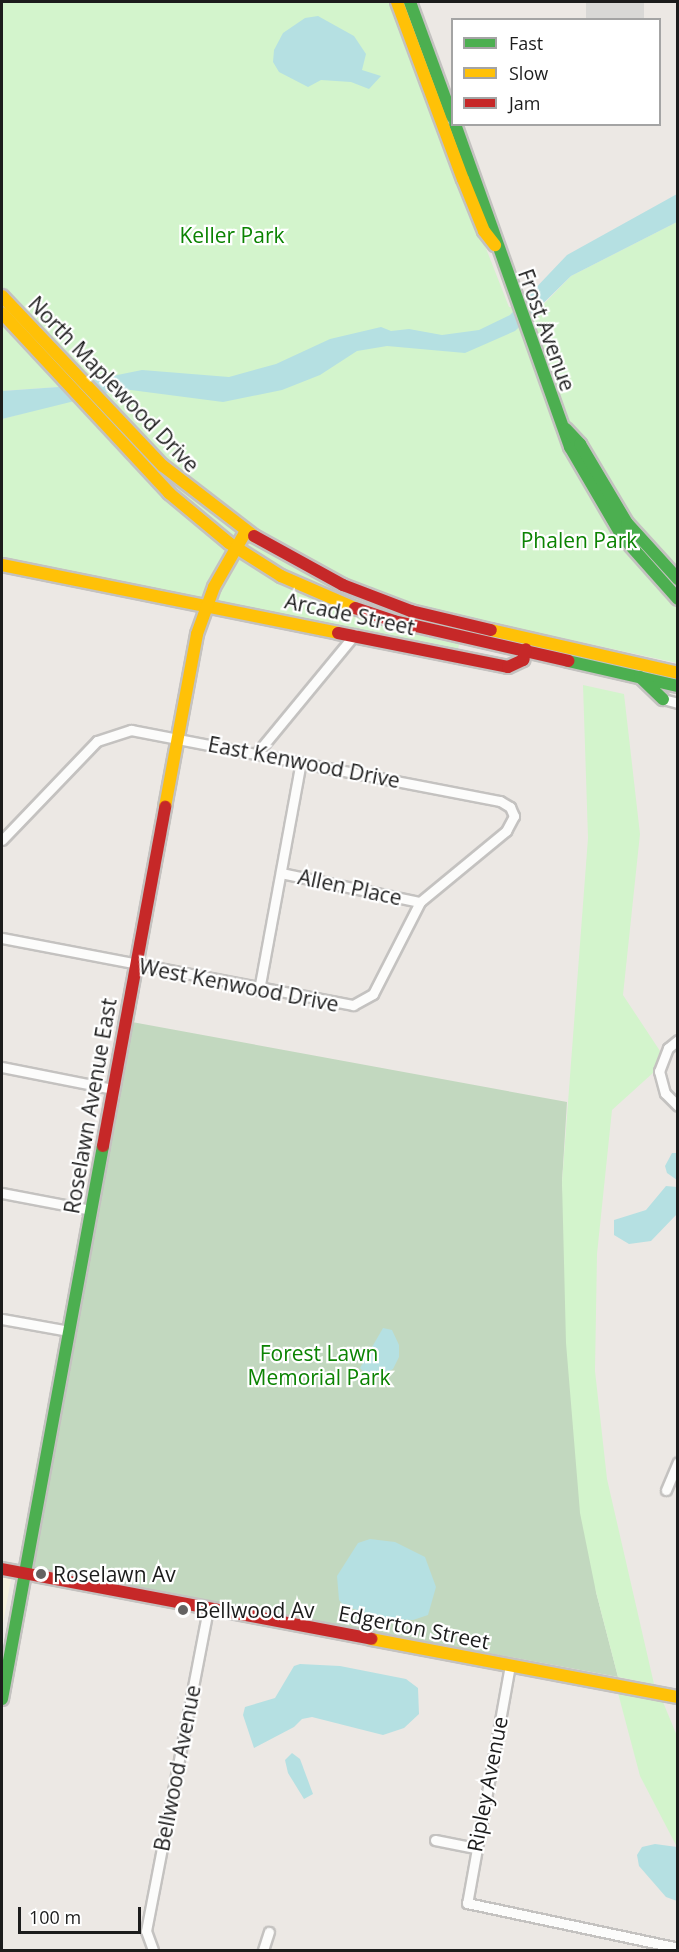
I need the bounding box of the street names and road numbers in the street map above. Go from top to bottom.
street label: Frost Avenue [513,265,581,395]
street label: North Maplewood Drive [23,291,205,477]
street label: Arcade Street [283,588,417,640]
street label: East Kenwood Drive [206,731,402,793]
street label: Allen Place [296,864,404,910]
street label: West Kenwood Drive [137,953,341,1017]
street label: Roselawn Avenue East [59,996,121,1216]
street label: Edgerton Street [336,1600,492,1654]
street label: Bellwood Avenue [149,1683,205,1853]
street label: Ripley Avenue [462,1714,512,1854]

